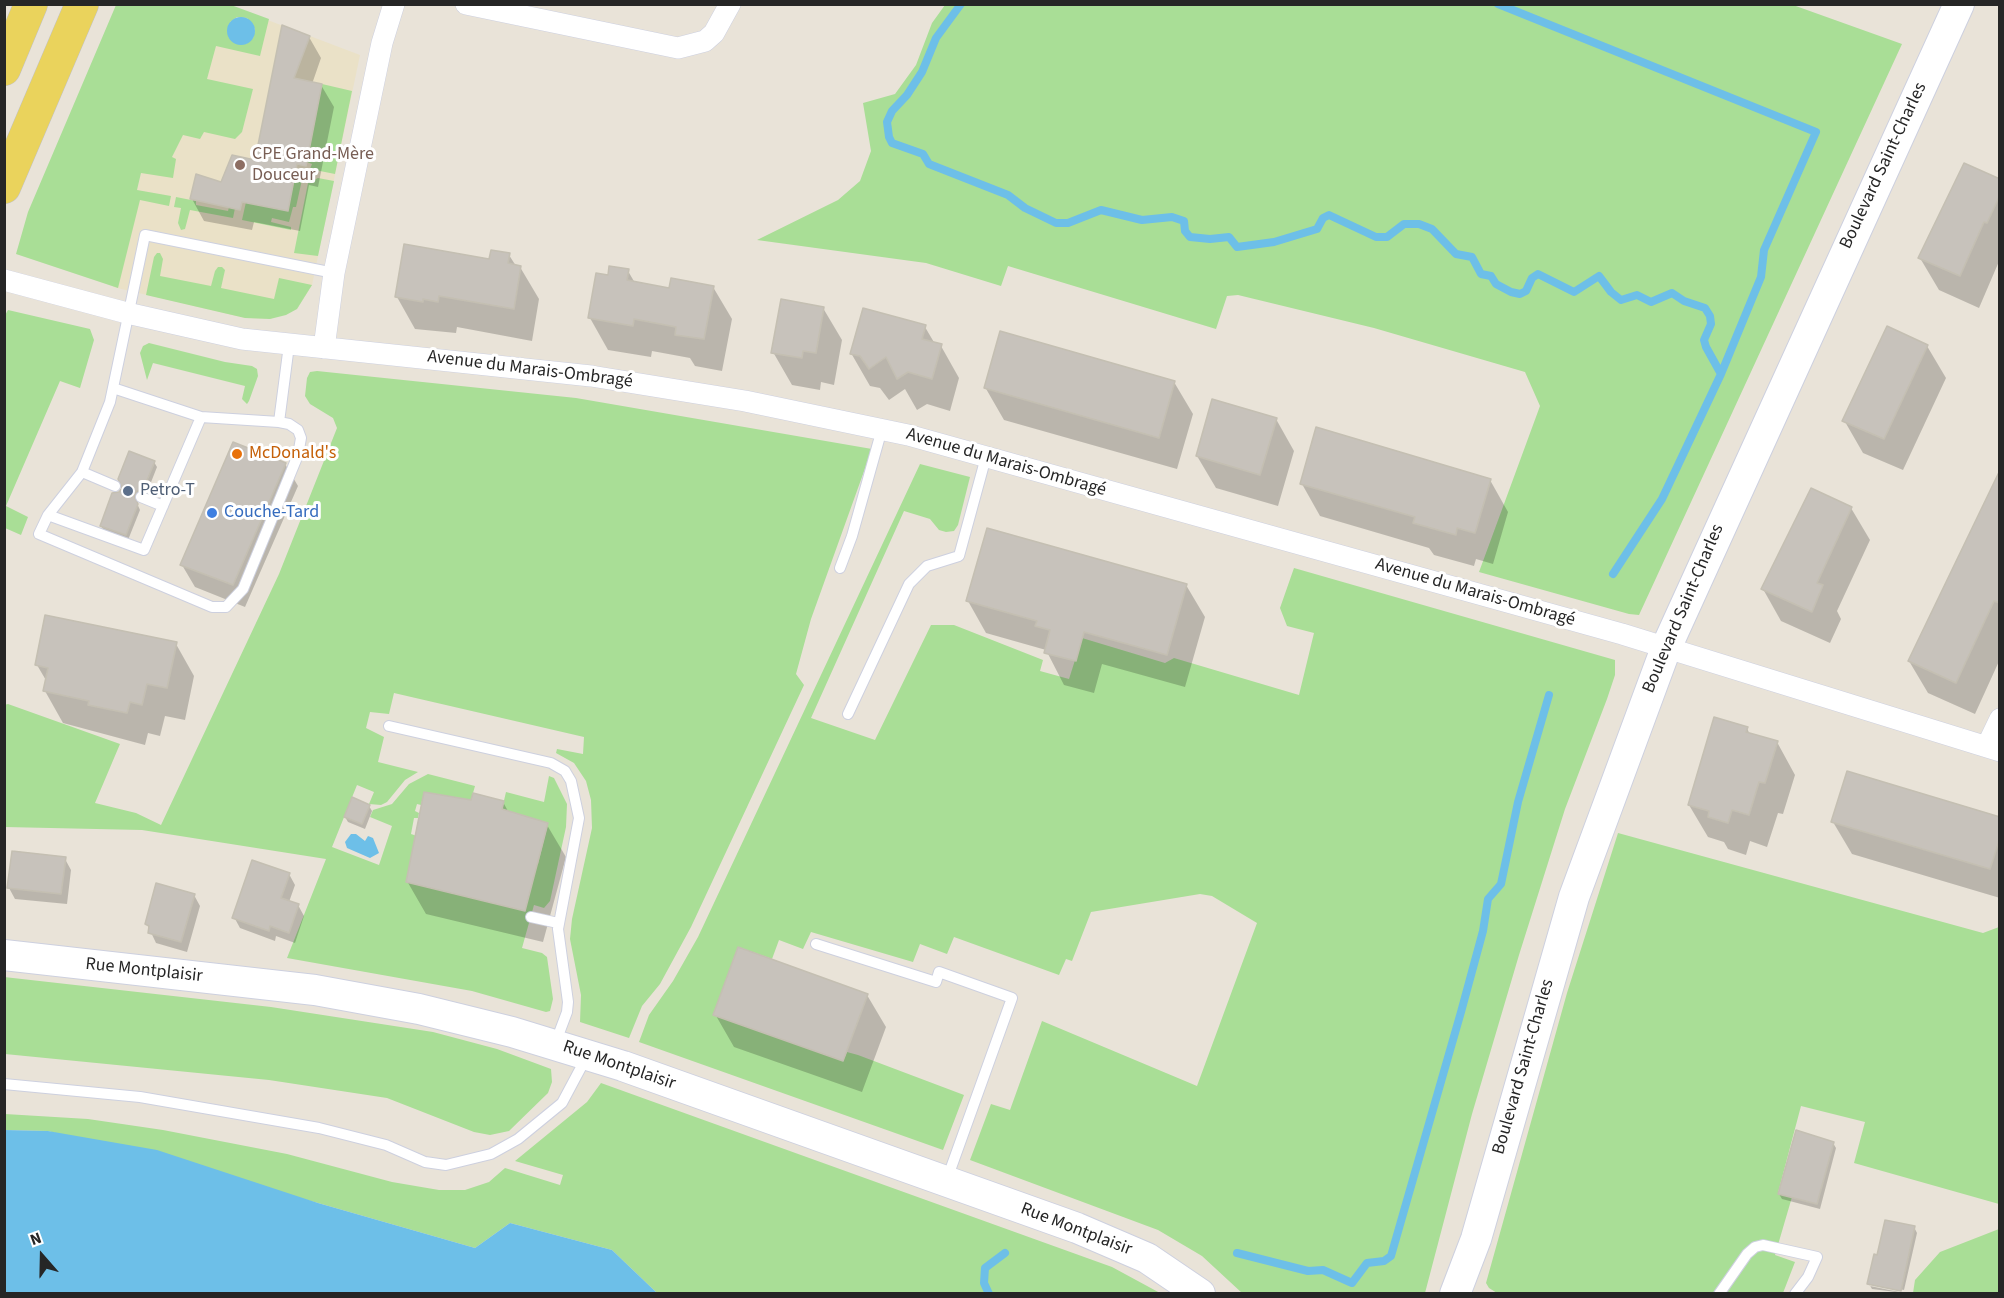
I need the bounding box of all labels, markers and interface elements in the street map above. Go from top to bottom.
street label: Boulevard Saint-Charles [1836,79,1932,253]
place label: CPE Grand-Mère Douceur [252,144,374,186]
marker: CPE Grand-Mère Douceur [233,158,247,172]
street label: Avenue du Marais-Ombragé [426,347,634,393]
street label: Avenue du Marais-Ombragé [904,424,1108,502]
place label: McDonald's [249,443,336,465]
marker: McDonald's [230,447,244,461]
place label: Petro-T [140,480,195,502]
marker: Petro-T [121,484,135,498]
place label: Couche-Tard [224,502,319,524]
marker: Couche-Tard [205,506,219,520]
street label: Boulevard Saint-Charles [1639,521,1729,697]
street label: Avenue du Marais-Ombragé [1373,554,1577,632]
street label: Rue Montplaisir [84,954,204,988]
street label: Boulevard Saint-Charles [1489,977,1559,1157]
street label: Rue Montplaisir [560,1037,678,1095]
street label: Rue Montplaisir [1017,1199,1135,1261]
north arrow [12,1226,72,1286]
text: N [27,1227,45,1251]

